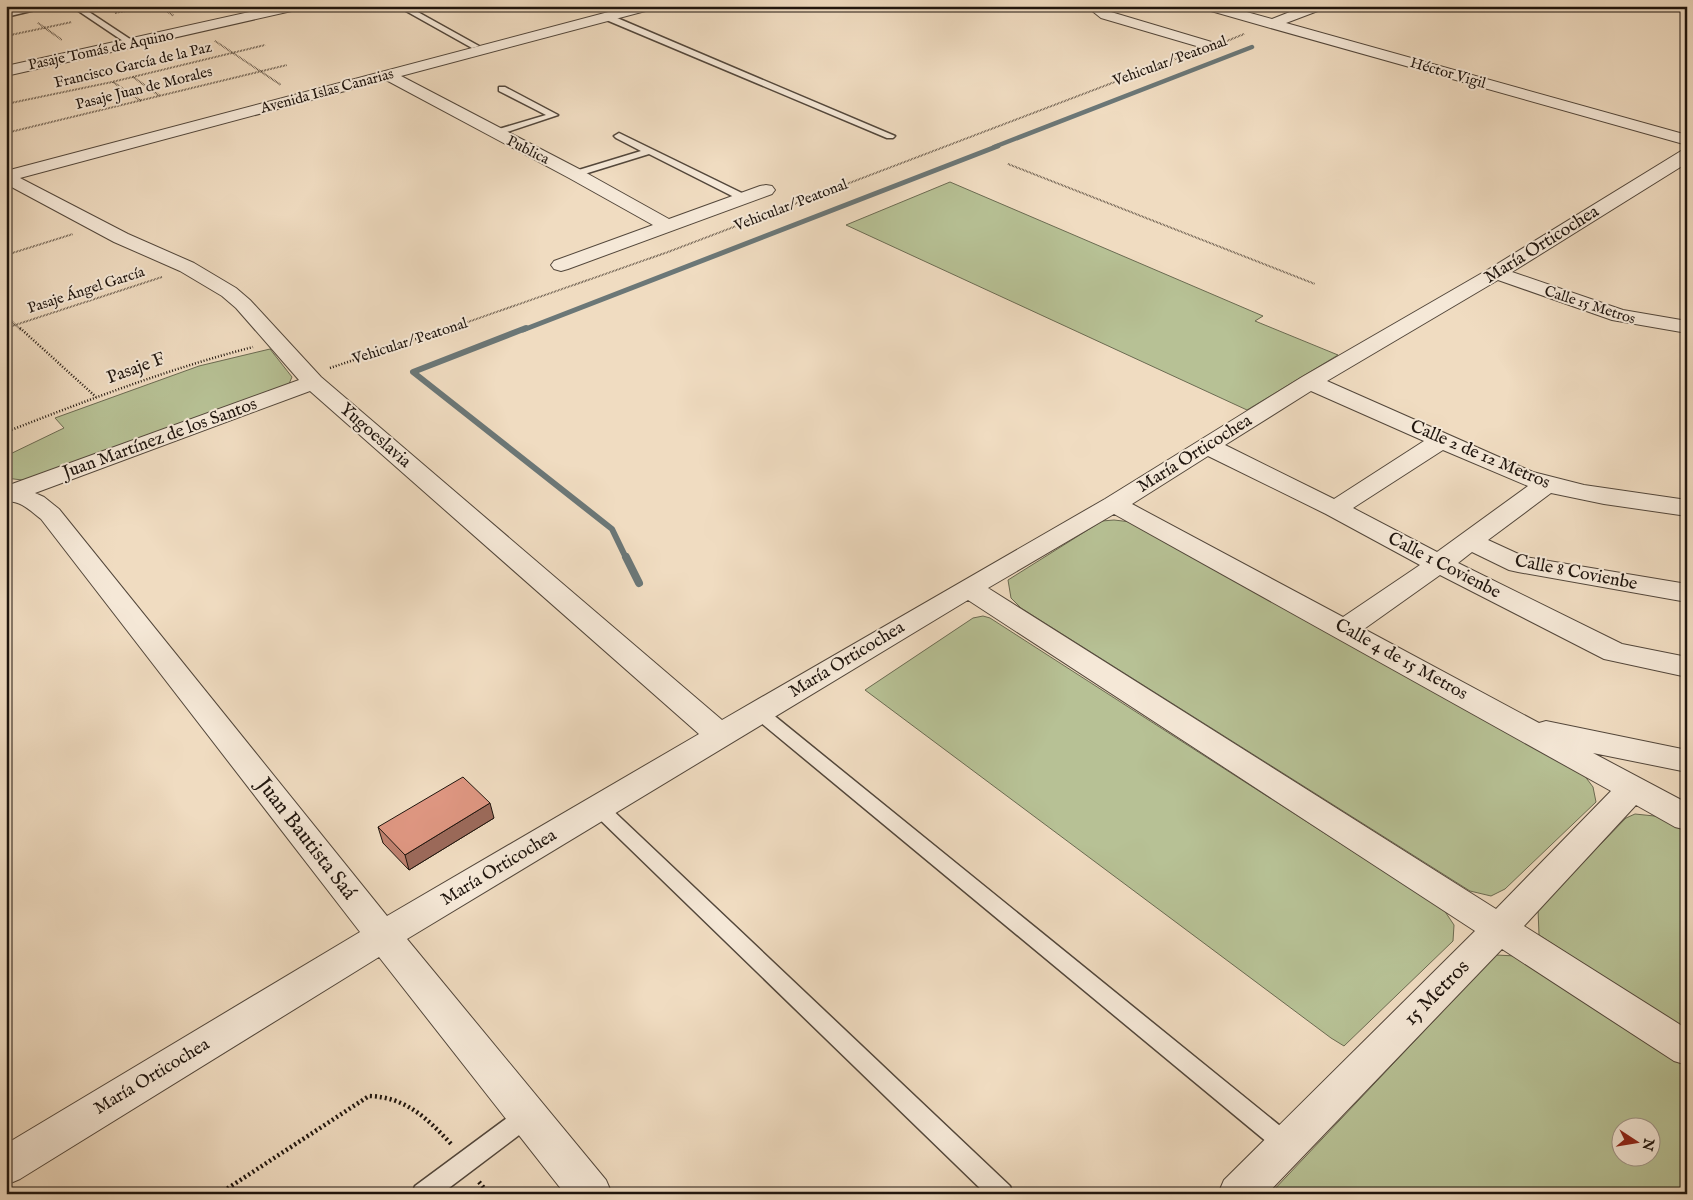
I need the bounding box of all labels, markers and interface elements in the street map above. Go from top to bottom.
street label: Pasaje Tomás de Aquino [26,25,176,75]
street label: Vehicular/ Peatonal [1109,31,1231,91]
street label: Francisco García de la Paz [52,38,214,92]
street label: Héctor Vigil [1408,53,1489,93]
street label: Pasaje Juan de Morales [74,62,214,114]
street label: Avenida Islas Canarias [258,64,396,118]
street label: Publica [503,131,553,169]
street label: Vehicular/ Peatonal [731,174,851,236]
street label: María Orticochea [1480,200,1604,289]
street label: Pasaje Ángel García [25,262,147,318]
street label: Calle 15 Metros [1542,281,1638,329]
street label: Vehicular/ Peatonal [349,313,471,369]
street label: Pasaje F [104,348,169,390]
street label: Juan Martínez de los Santos [58,393,260,486]
street label: Yugoeslavia [334,398,416,474]
street label: María Orticochea [1133,409,1257,498]
street label: Calle 2 de 12 Metros [1407,415,1553,495]
street label: Calle 1 Covienbe [1384,528,1504,604]
street label: Calle 8 Covienbe [1513,550,1639,596]
street label: Calle 4 de 15 Metros [1331,614,1471,706]
street label: María Orticochea [785,616,909,704]
street label: Juan Bautista Saá [249,771,363,906]
street label: María Orticochea [437,824,561,912]
street label: 15 Metros [1398,954,1476,1032]
street label: María Orticochea [90,1033,214,1121]
north arrow [1610,1118,1660,1168]
text: N [1638,1136,1658,1152]

